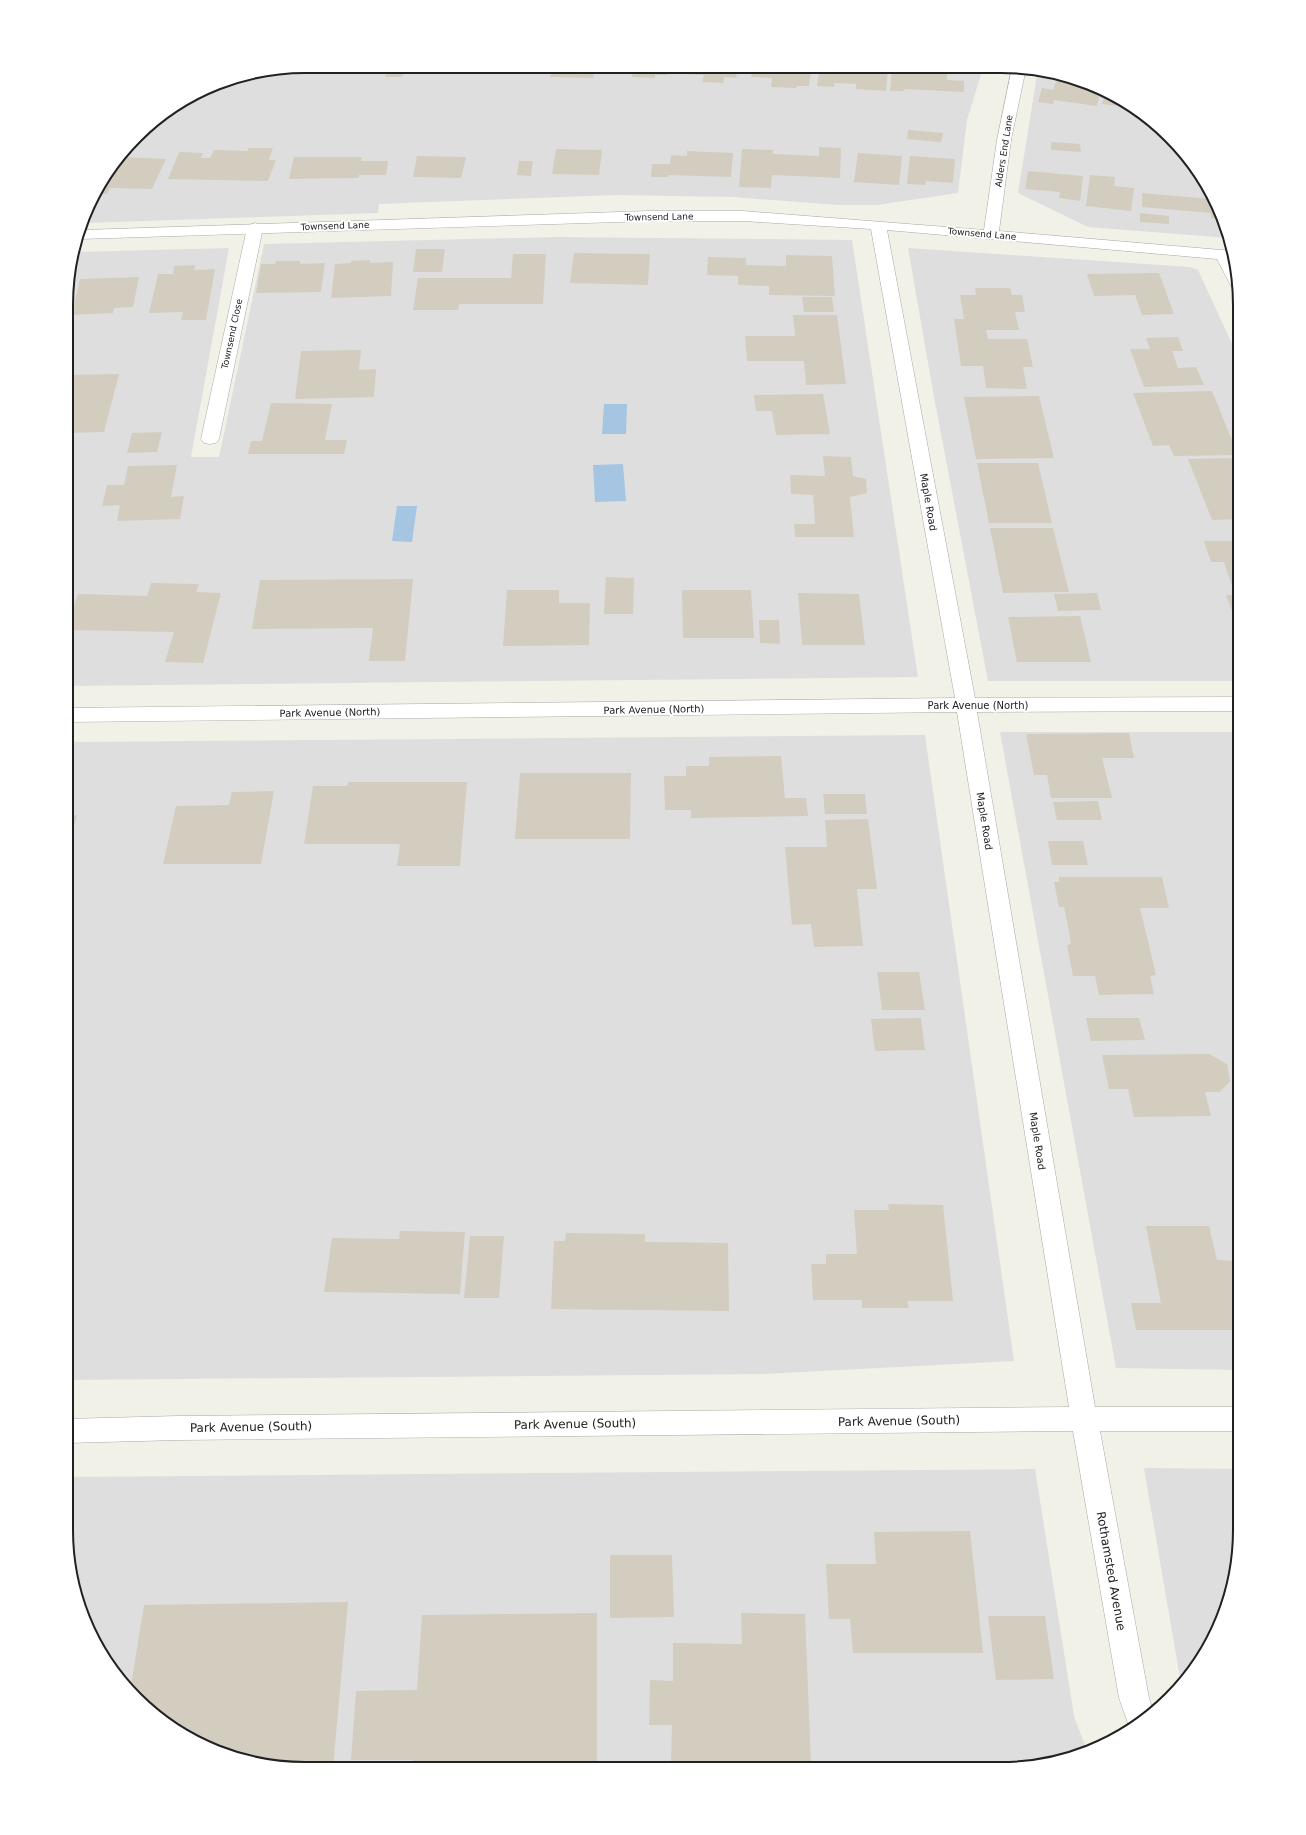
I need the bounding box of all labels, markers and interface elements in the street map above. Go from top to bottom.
street label: Alders End Lane [993,114,1015,188]
street label: Townsend Lane [624,211,694,223]
street label: Townsend Lane [299,220,370,232]
street label: Townsend Lane [946,226,1017,242]
street label: Townsend Close [219,298,244,371]
street label: Maple Road [918,472,939,532]
street label: Park Avenue (North) [928,700,1029,711]
street label: Park Avenue (North) [603,703,705,716]
street label: Park Avenue (North) [279,706,381,719]
street label: Maple Road [975,791,994,851]
street label: Maple Road [1028,1111,1047,1171]
street label: Park Avenue (South) [838,1413,960,1429]
street label: Park Avenue (South) [514,1416,636,1432]
street label: Park Avenue (South) [190,1419,312,1435]
street label: Rothamsted Avenue [1094,1510,1128,1632]

